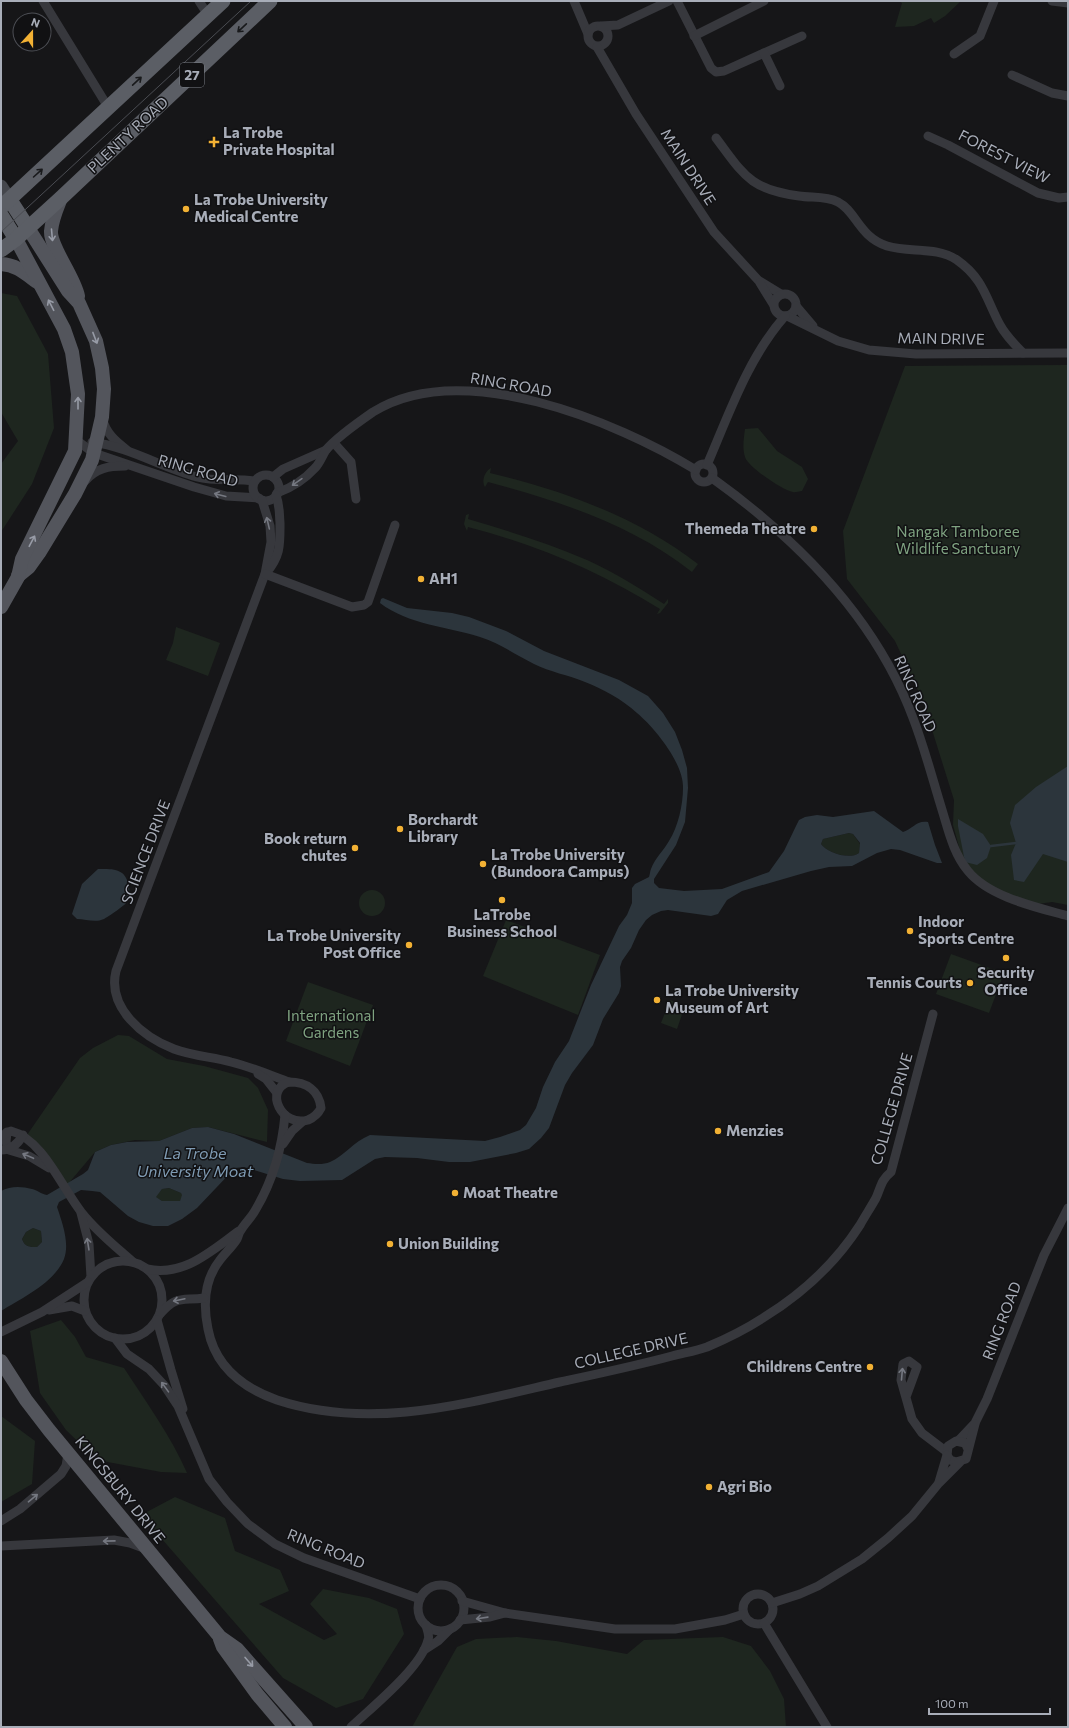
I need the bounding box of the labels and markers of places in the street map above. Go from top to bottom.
place label: La Trobe Private Hospital [223,123,334,158]
marker: La Trobe Private Hospital [208,136,220,148]
place label: La Trobe University Medical Centre [194,190,329,225]
marker: La Trobe University Medical Centre [181,204,191,214]
place label: Themeda Theatre [685,519,806,537]
marker: Themeda Theatre [809,524,819,534]
place label: AH1 [429,569,458,587]
marker: AH1 [416,574,426,584]
place label: Borchardt Library [408,810,478,845]
marker: Borchardt Library [395,824,405,834]
place label: Book return chutes [264,829,347,864]
marker: Book return chutes [350,843,360,853]
place label: La Trobe University (Bundoora Campus) [491,845,629,880]
marker: La Trobe University (Bundoora Campus) [478,859,488,869]
marker: LaTrobe Business School [497,895,507,905]
place label: LaTrobe Business School [447,905,557,940]
place label: Indoor Sports Centre [918,912,1014,947]
place label: La Trobe University Post Office [267,926,402,961]
marker: Indoor Sports Centre [905,926,915,936]
marker: La Trobe University Post Office [404,940,414,950]
marker: Security Office [1001,953,1011,963]
place label: Security Office [977,963,1036,998]
place label: Tennis Courts [867,973,962,991]
marker: Tennis Courts [965,978,975,988]
place label: La Trobe University Museum of Art [665,981,800,1016]
marker: La Trobe University Museum of Art [652,995,662,1005]
place label: Menzies [726,1121,784,1139]
marker: Menzies [713,1126,723,1136]
place label: Moat Theatre [463,1183,558,1201]
marker: Moat Theatre [450,1188,460,1198]
place label: Union Building [398,1234,499,1252]
marker: Union Building [385,1239,395,1249]
place label: Childrens Centre [747,1357,862,1375]
marker: Childrens Centre [865,1362,875,1372]
place label: Agri Bio [717,1477,772,1495]
marker: Agri Bio [704,1482,714,1492]

